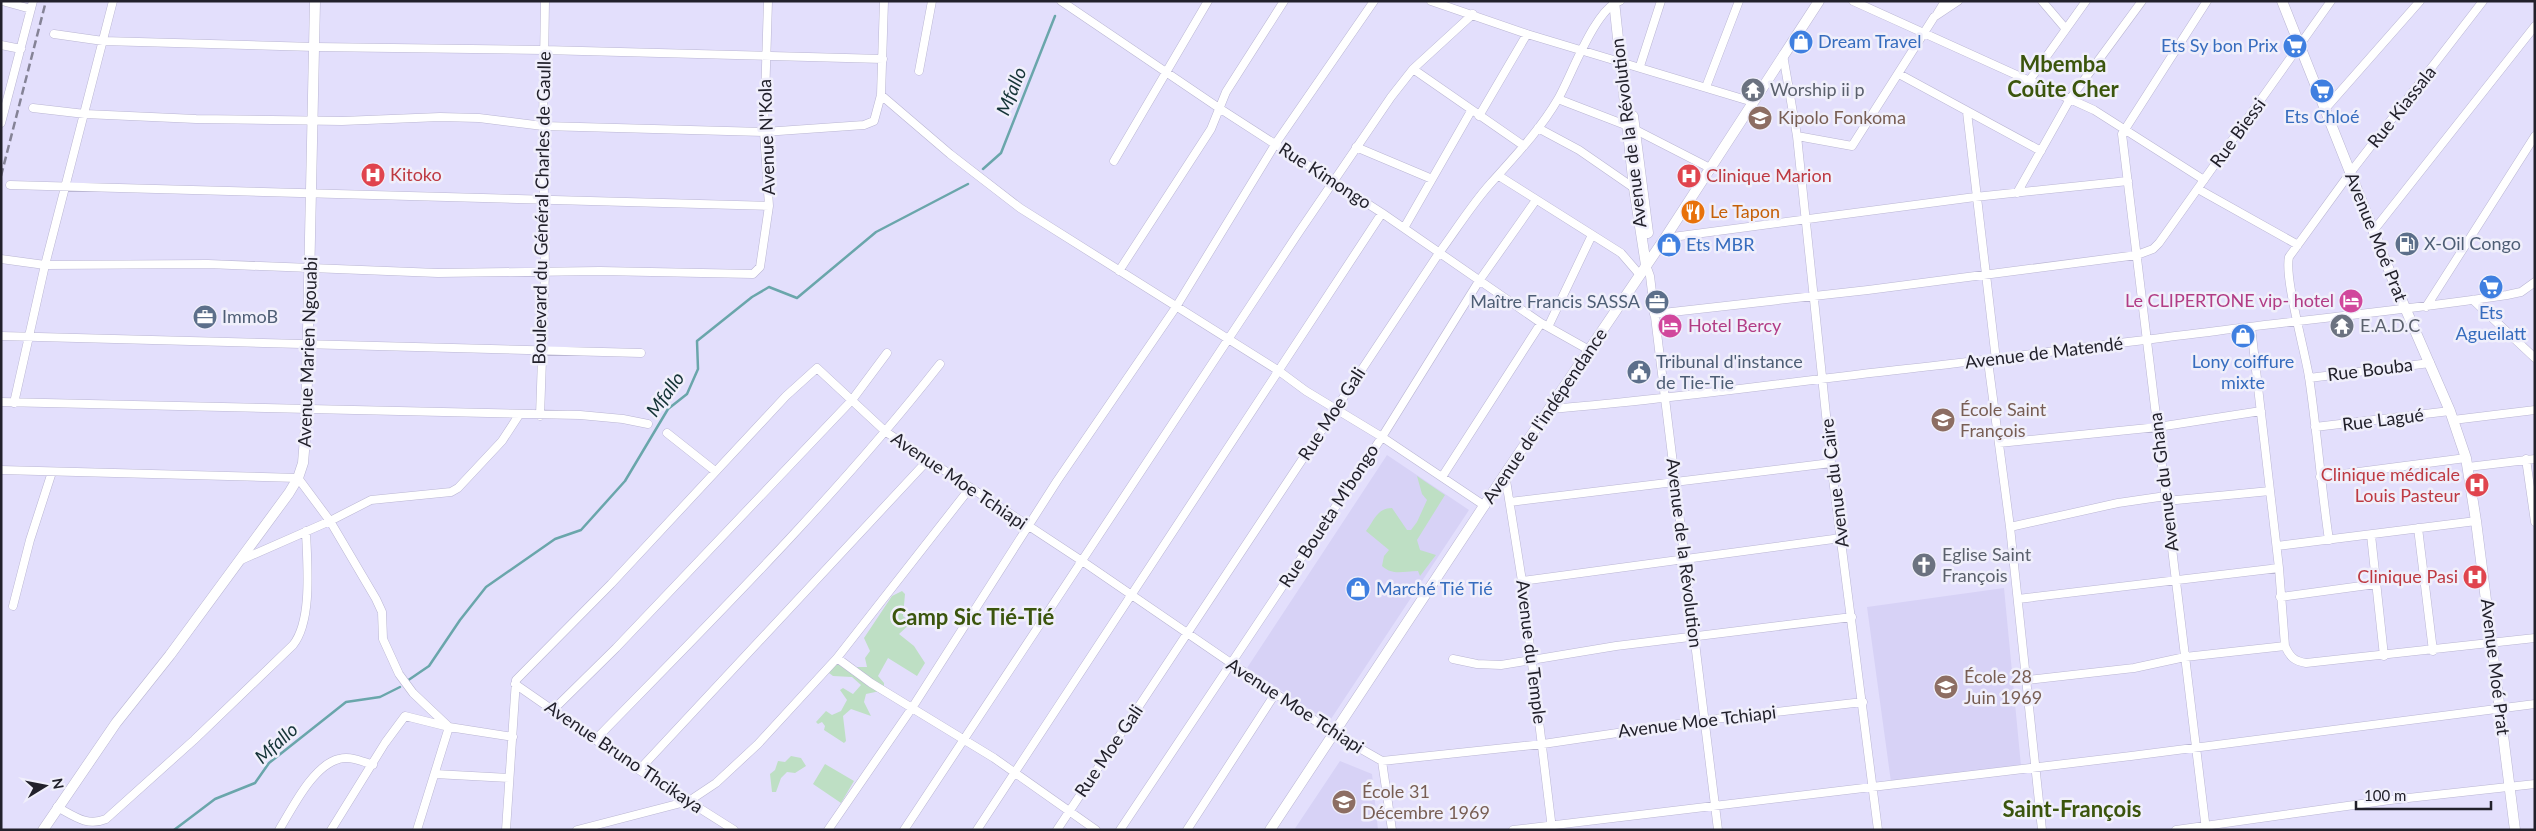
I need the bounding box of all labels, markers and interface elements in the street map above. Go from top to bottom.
shop icon: Dream Travel [1788,29,1814,55]
place label: Dream Travel [1818,30,1922,52]
supermarket icon: Ets Sy bon Prix [2282,33,2308,59]
place label: Ets Sy bon Prix [2161,34,2278,56]
street label: Avenue de la Révolution [1605,37,1651,229]
district label: Mbemba Coûte Cher [2007,50,2120,102]
street label: Boulevard du Général Charles de Gaulle [527,51,555,365]
street label: Rue Kiassala [2362,61,2440,152]
water label: Mfallo [991,63,1031,118]
temple icon: Worship ii p [1740,77,1766,103]
place label: Worship ii p [1770,78,1865,100]
supermarket icon: Ets Chloé [2309,78,2335,104]
street label: Avenue N'Kola [753,79,779,196]
street label: Rue Biessi [2205,93,2270,171]
school or university icon: Kipolo Fonkoma [1747,105,1773,131]
place label: Ets Chloé [2285,105,2359,127]
place label: Kipolo Fonkoma [1778,106,1906,128]
street label: Rue Kimongo [1275,137,1376,213]
hospital icon: Kitoko [360,162,386,188]
place label: Kitoko [390,163,442,185]
hospital icon: Clinique Marion [1676,163,1702,189]
place label: Clinique Marion [1706,164,1832,186]
street label: Avenue Moé Prat [2341,169,2413,305]
restaurant icon: Le Tapon [1680,199,1706,225]
place label: Le Tapon [1710,200,1780,222]
fuel station icon: X-Oil Congo [2394,231,2420,257]
shop icon: Ets MBR [1656,232,1682,258]
place label: X-Oil Congo [2424,232,2521,254]
place label: Ets MBR [1686,233,1755,255]
street label: Avenue Marien Ngouabi [293,256,321,448]
supermarket icon: Ets Agueilatt [2478,274,2504,300]
hotel icon: Le CLIPERTONE vip- hotel [2338,288,2364,314]
office icon: Maître Francis SASSA [1644,289,1670,315]
place label: Le CLIPERTONE vip- hotel [2125,289,2334,311]
place label: Maître Francis SASSA [1470,290,1641,312]
place label: Ets Agueilatt [2456,301,2527,344]
office icon: ImmoB [192,304,218,330]
place label: ImmoB [222,305,278,327]
hotel icon: Hotel Bercy [1657,313,1683,339]
temple icon: E.A.D.C [2329,313,2355,339]
place label: Hotel Bercy [1688,314,1782,336]
place label: E.A.D.C [2360,314,2420,336]
shop icon: Lony coiffure mixte [2230,323,2256,349]
street label: Avenue de l'indépendance [1477,324,1611,507]
street label: Avenue de Matendé [1964,331,2124,373]
place label: Tribunal d'instance de Tie-Tie [1656,350,1803,393]
place label: Lony coiffure mixte [2192,350,2294,393]
street label: Rue Bouba [2326,353,2414,385]
public building icon: Tribunal d'instance de Tie-Tie [1626,359,1652,385]
street label: Rue Moe Gali [1293,363,1369,464]
water label: Mfallo [641,367,689,421]
place label: École Saint François [1960,398,2047,441]
street label: Rue Lagué [2341,403,2425,435]
school or university icon: École Saint François [1930,407,1956,433]
street label: Avenue du Ghana [2144,411,2182,553]
street label: Avenue du Caire [1815,417,1853,549]
street label: Avenue Moe Tchiapi [887,427,1032,534]
street label: Rue Boueta M'bongo [1274,440,1383,591]
street label: Avenue de la Révolution [1662,457,1708,649]
place label: Clinique médicale Louis Pasteur [2321,463,2460,506]
hospital icon: Clinique médicale Louis Pasteur [2464,472,2490,498]
place label: Eglise Saint François [1942,543,2032,586]
church icon: Eglise Saint François [1911,552,1937,578]
hospital icon: Clinique Pasi [2462,564,2488,590]
place label: Clinique Pasi [2357,565,2458,587]
shop icon: Marché Tié Tié [1345,576,1371,602]
place label: Marché Tié Tié [1376,577,1493,599]
street label: Avenue du Temple [1512,579,1552,725]
street label: Avenue Moé Prat [2477,597,2515,737]
district label: Camp Sic Tié-Tié [892,603,1055,630]
street label: Avenue Moe Tchiapi [1223,653,1368,758]
place label: École 28 Juin 1969 [1964,665,2042,708]
school or university icon: École 28 Juin 1969 [1933,674,1959,700]
street label: Avenue Bruno Thcikaya [541,695,708,817]
street label: Rue Moe Gali [1069,700,1147,801]
street label: Avenue Moe Tchiapi [1617,700,1777,742]
water label: Mfallo [249,717,302,768]
north arrow [20,761,70,811]
text: N [49,777,68,790]
scale bar [2356,778,2491,810]
place label: École 31 Décembre 1969 [1362,780,1490,823]
text: 100 m [2364,786,2406,804]
school or university icon: École 31 Décembre 1969 [1331,789,1357,815]
district label: Saint-François [2003,795,2141,822]

